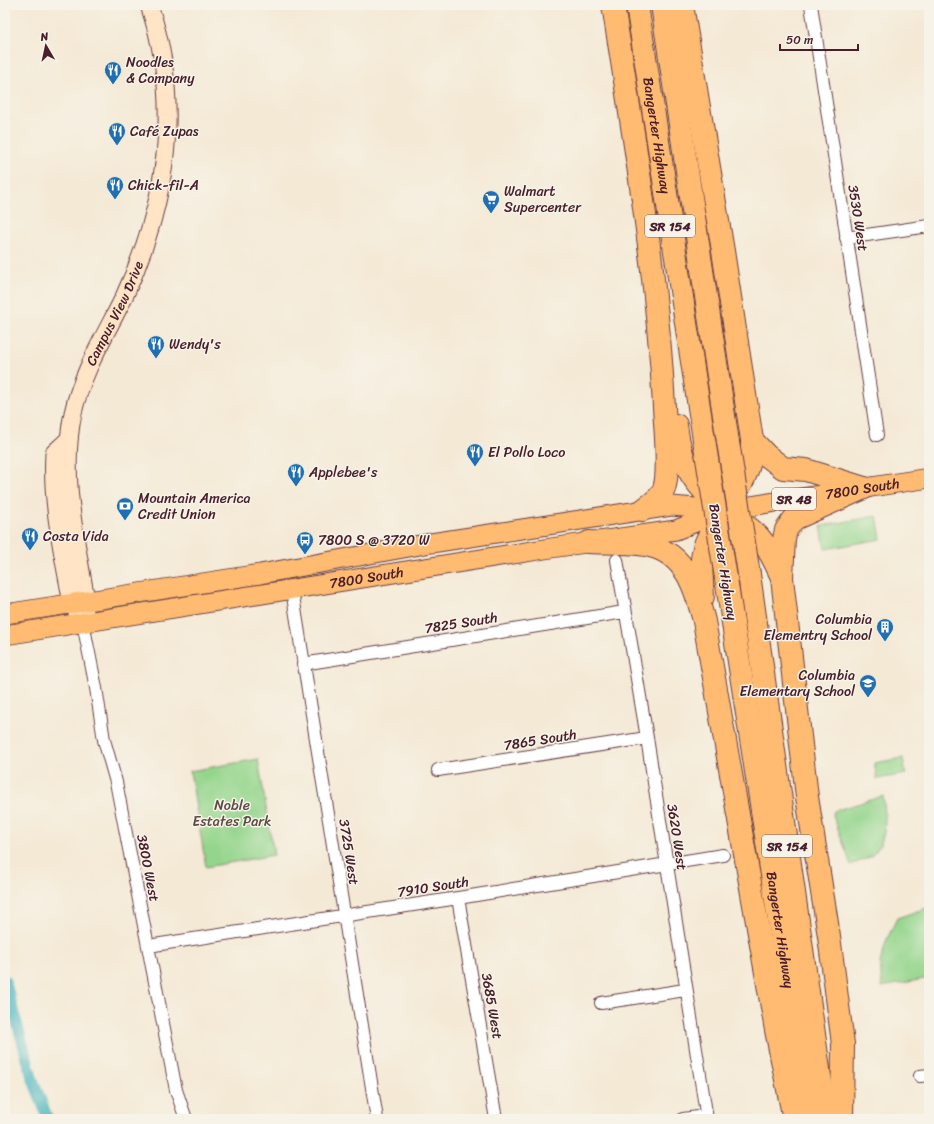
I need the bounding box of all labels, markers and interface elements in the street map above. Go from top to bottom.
north arrow [26,26,66,66]
scale bar [780,26,858,52]
text: N [38,27,50,47]
text: 50 m [786,29,813,51]
place label: Noodles & Company [126,50,195,91]
restaurant icon: Noodles & Company [103,60,123,85]
street label: Bangerter Highway [636,75,679,196]
place label: Café Zupas [130,119,199,144]
restaurant icon: Café Zupas [107,121,127,146]
place label: Chick-fil-A [128,173,199,198]
restaurant icon: Chick-fil-A [105,175,125,200]
place label: Walmart Supercenter [504,179,582,220]
street label: 3530 West [840,183,876,253]
supermarket icon: Walmart Supercenter [481,189,501,214]
road number: SR 154 [645,215,695,237]
street label: Campus View Drive [78,257,151,370]
place label: Wendy's [169,332,221,357]
restaurant icon: Wendy's [146,334,166,359]
place label: El Pollo Loco [488,440,565,465]
restaurant icon: El Pollo Loco [465,442,485,467]
place label: Applebee's [308,460,378,485]
restaurant icon: Applebee's [286,462,306,487]
street label: 7800 South [823,470,901,507]
place label: Mountain America Credit Union [138,486,251,527]
road number: SR 48 [772,488,816,510]
bank icon: Mountain America Credit Union [115,496,135,521]
street label: Bangerter Highway [701,502,745,623]
place label: Costa Vida [43,524,109,549]
restaurant icon: Costa Vida [20,526,40,551]
place label: 7800 S @ 3720 W [318,528,430,553]
bus stop icon: 7800 S @ 3720 W [295,530,315,555]
street label: 7800 South [328,559,405,596]
street label: 7825 South [423,605,499,641]
place label: Columbia Elementry School [764,607,873,648]
building icon: Columbia Elementry School [875,617,895,642]
place label: Columbia Elementary School [739,663,856,704]
school or university icon: Columbia Elementary School [858,673,878,698]
street label: 7865 South [502,722,578,758]
park label: Noble Estates Park [193,793,271,834]
street label: 3620 West [659,802,695,872]
street label: 3725 West [331,817,367,887]
street label: 3800 West [129,832,167,904]
road number: SR 154 [762,835,812,857]
street label: 7910 South [396,869,470,905]
street label: Bangerter Highway [759,870,802,991]
street label: 3685 West [474,971,510,1041]

